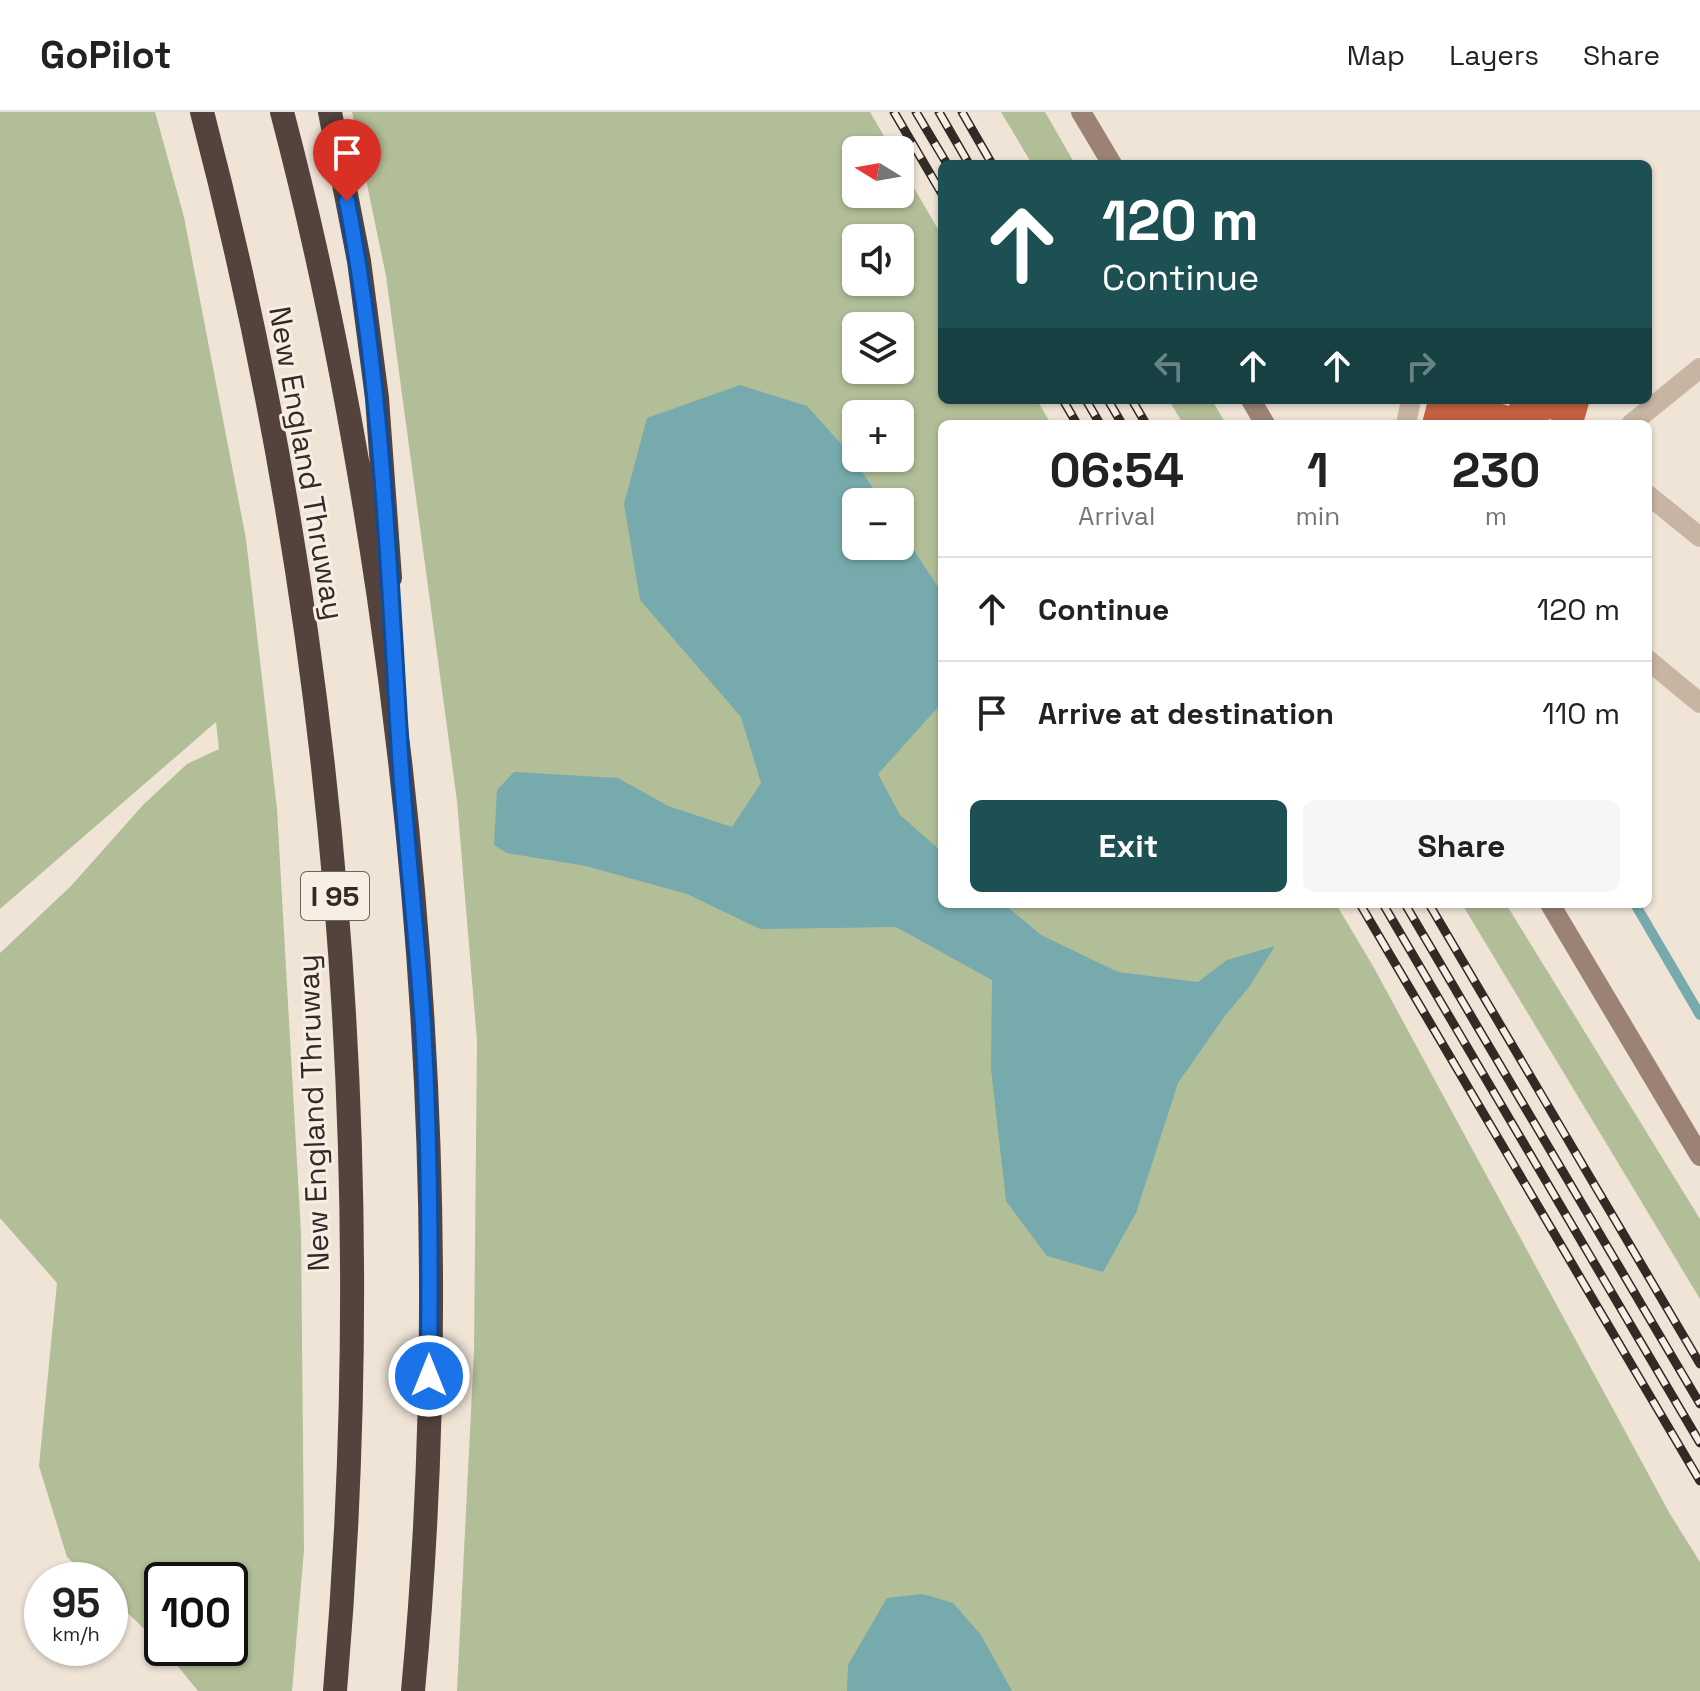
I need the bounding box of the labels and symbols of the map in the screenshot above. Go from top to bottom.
pin [313,119,381,201]
north arrow [842,136,914,208]
street label: New England Thruway [260,303,354,623]
road number: I 95 [301,872,369,920]
street label: New England Thruway [288,954,338,1272]
position arrow [387,1334,471,1418]
speed limit sign: 100 [144,1562,248,1666]

